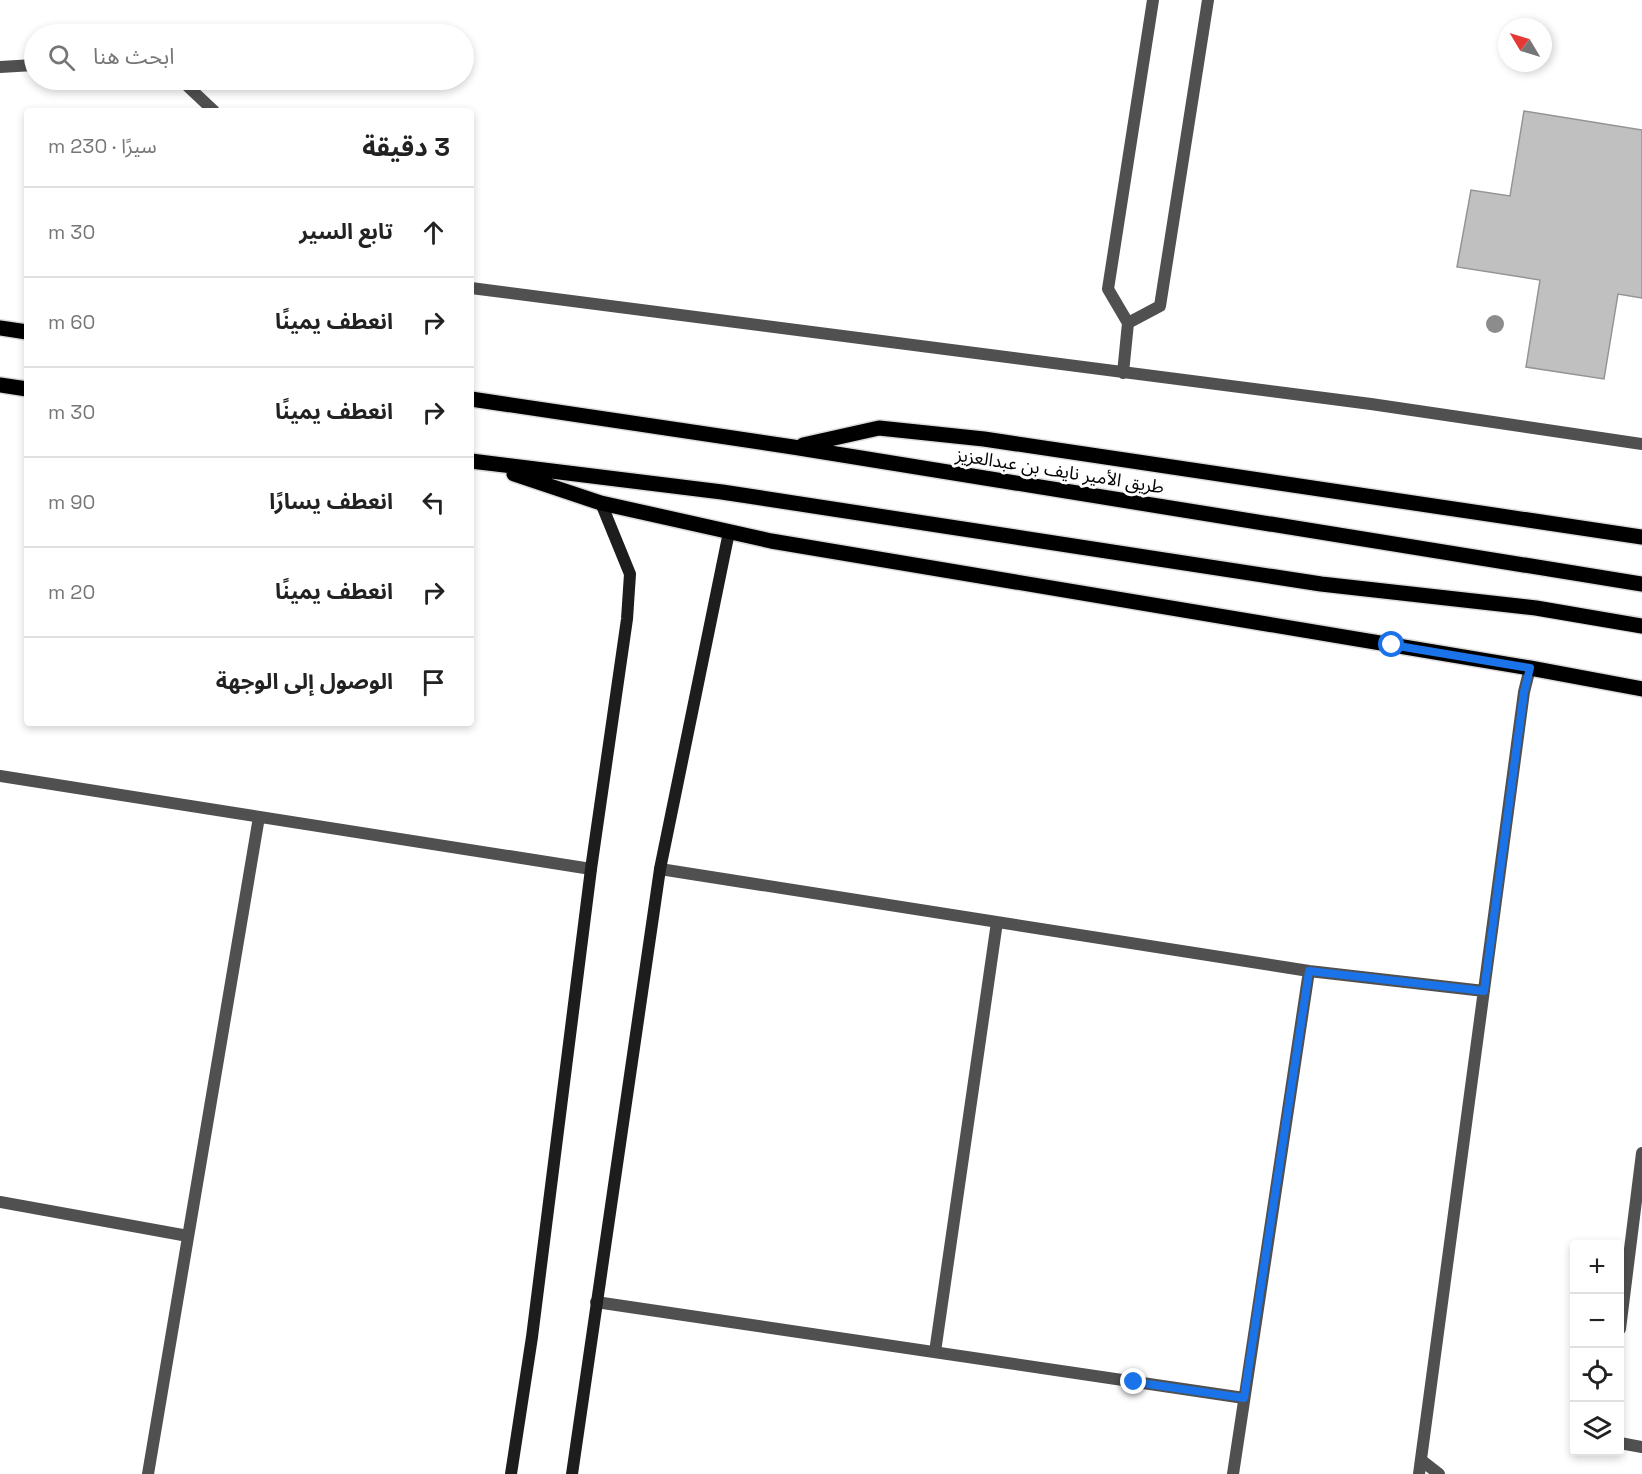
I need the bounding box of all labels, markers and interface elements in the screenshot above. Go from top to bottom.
north arrow [1498,18,1552,72]
search box [24,24,474,90]
icon: search [45,41,78,74]
text: ابحث هنا [93,42,174,70]
text: 3 دقيقة [362,130,450,164]
text: سيرًا · 230 m [48,133,157,159]
icon: ahead [417,216,450,249]
text: تابع السير [299,217,393,245]
text: 30 m [48,219,95,245]
icon: right [417,306,450,339]
text: انعطف يمينًا [275,307,393,335]
text: 60 m [48,309,95,335]
icon: right [417,396,450,429]
text: انعطف يمينًا [275,397,393,425]
text: 30 m [48,399,95,425]
street label: طريق الأمير نايف بن عبدالعزيز [953,443,1166,498]
icon: left [417,486,450,519]
text: انعطف يسارًا [269,487,393,515]
text: 90 m [48,489,95,515]
icon: right [417,576,450,609]
text: انعطف يمينًا [275,577,393,605]
text: 20 m [48,579,95,605]
route start [1378,631,1404,657]
icon: arrive [417,666,450,699]
text: الوصول إلى الوجهة [216,667,393,695]
map controls [1570,1240,1624,1456]
button: + [1570,1240,1624,1294]
button: − [1570,1294,1624,1348]
button: locate [1570,1348,1624,1402]
route end [1120,1368,1146,1394]
button: layers [1570,1402,1624,1456]

